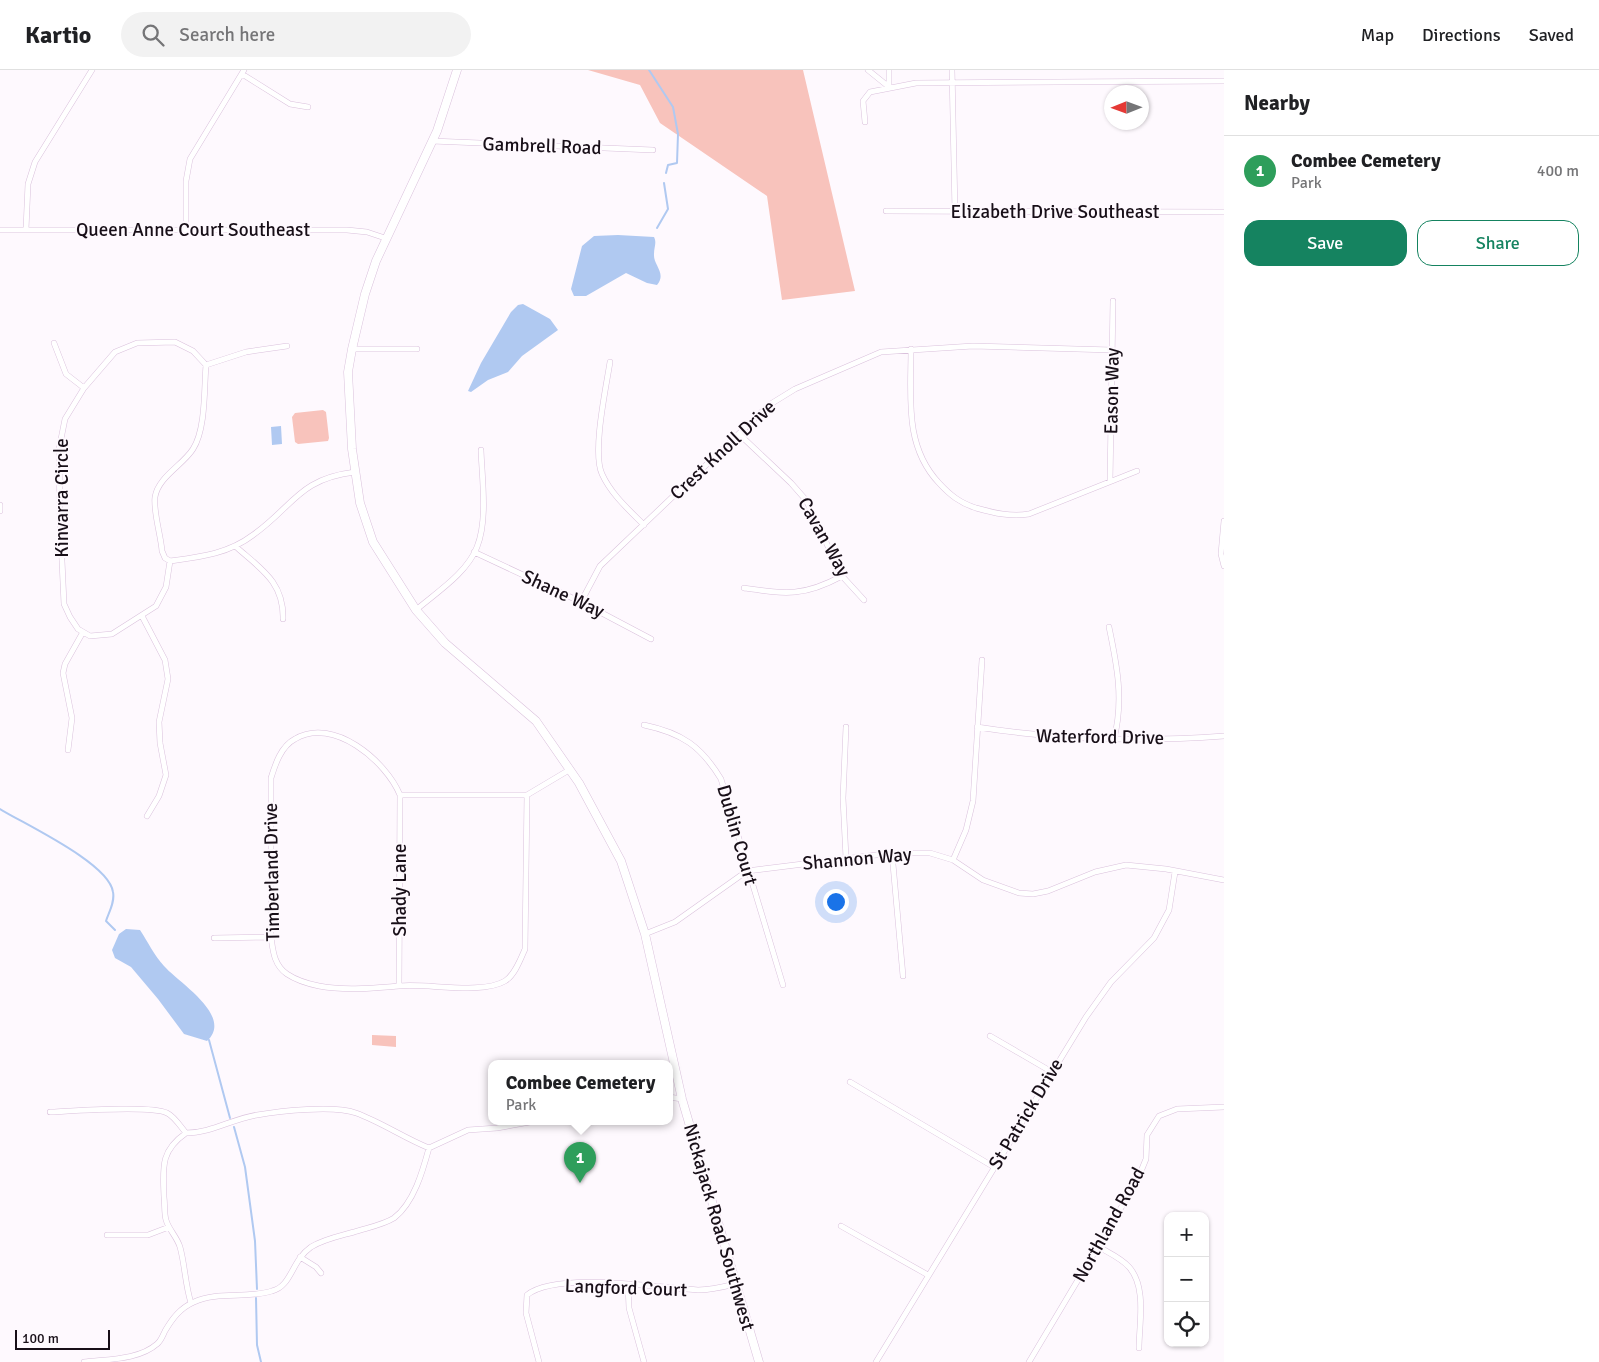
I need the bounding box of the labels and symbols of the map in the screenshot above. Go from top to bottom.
north arrow [1104,85,1149,130]
street label: Gambrell Road [482,132,602,160]
street label: Elizabeth Drive Southeast [951,200,1160,224]
street label: Queen Anne Court Southeast [76,218,310,242]
street label: Eason Way [1099,347,1125,435]
street label: Crest Knoll Drive [665,395,781,505]
street label: Kinvarra Circle [50,438,74,558]
street label: Cavan Way [792,493,856,581]
street label: Shane Way [518,564,608,624]
street label: Waterford Drive [1036,724,1164,750]
street label: Dublin Court [711,782,763,888]
street label: Timberland Drive [259,803,285,941]
street label: Shannon Way [801,842,913,876]
street label: Shady Lane [388,844,412,936]
your location [823,889,849,915]
street label: St Patrick Drive [983,1054,1069,1174]
street label: Nickajack Road Southwest [678,1121,760,1334]
pin: 1 [564,1142,596,1183]
street label: Northland Road [1068,1163,1150,1287]
street label: Langford Court [564,1274,688,1302]
scale bar [15,1327,110,1350]

